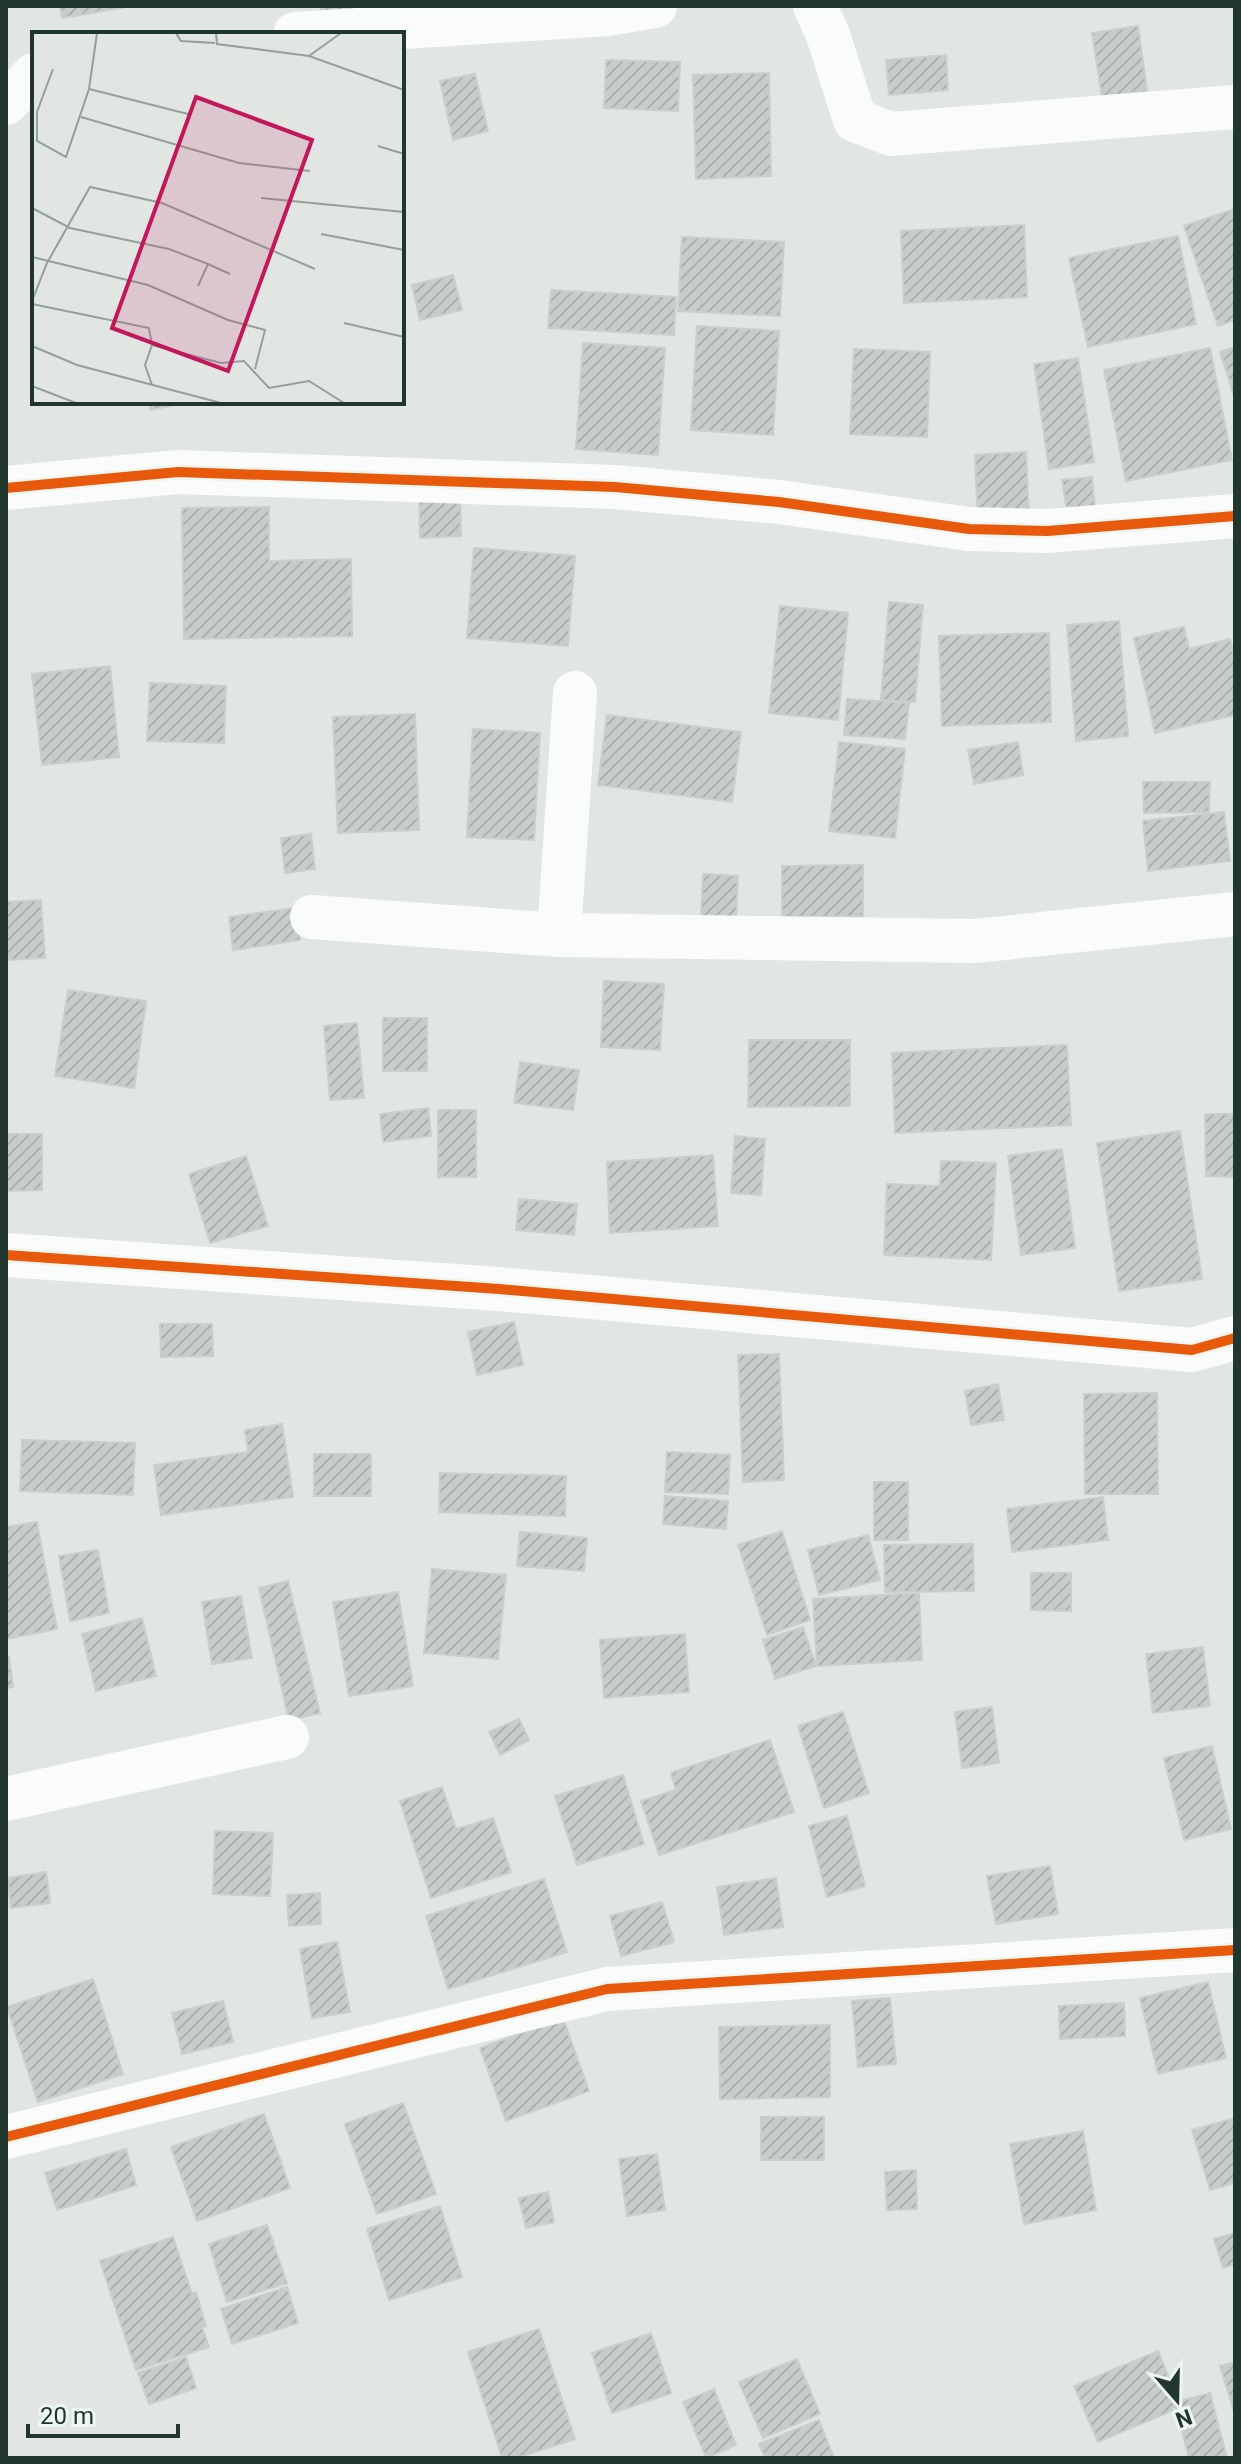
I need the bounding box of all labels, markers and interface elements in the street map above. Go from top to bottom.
inset map [32,32,404,404]
north arrow [1137,2360,1217,2440]
scale bar [28,2388,178,2438]
text: 20 m [40,2402,94,2430]
text: N [1172,2404,1195,2433]

